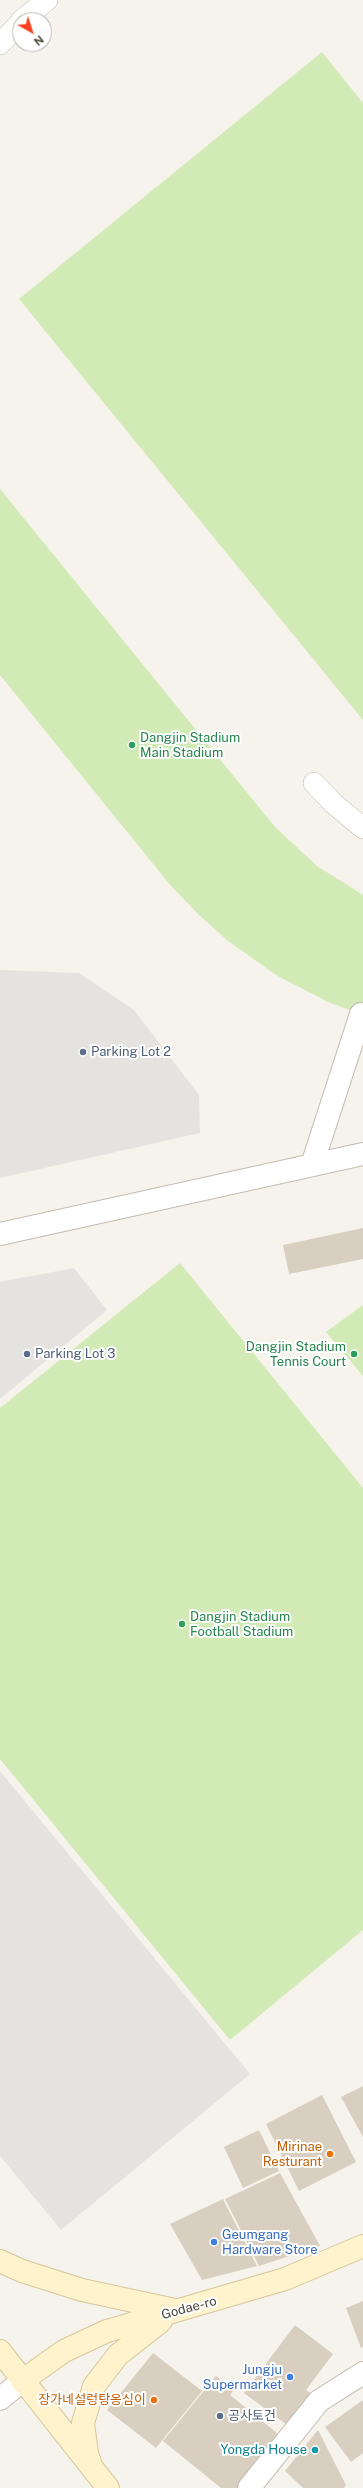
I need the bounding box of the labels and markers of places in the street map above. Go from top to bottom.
place label: Dangjin Stadium Main Stadium [140,730,240,761]
marker: Dangjin Stadium Main Stadium [127,740,137,750]
place label: Parking Lot 2 [91,1044,171,1060]
marker: Parking Lot 2 [78,1047,88,1057]
place label: Dangjin Stadium Tennis Court [246,1339,346,1370]
place label: Parking Lot 3 [35,1346,115,1362]
marker: Parking Lot 3 [22,1349,32,1359]
marker: Dangjin Stadium Tennis Court [349,1349,359,1359]
place label: Dangjin Stadium Football Stadium [190,1609,293,1640]
marker: Dangjin Stadium Football Stadium [177,1619,187,1629]
place label: Mirinae Resturant [263,2139,322,2170]
marker: Mirinae Resturant [325,2149,335,2159]
place label: Geumgang Hardware Store [222,2227,318,2258]
marker: Geumgang Hardware Store [209,2237,219,2247]
place label: Jungju Supermarket [203,2362,282,2393]
marker: Jungju Supermarket [285,2372,295,2382]
place label: 장가네설렁탕옹심이 [38,2392,146,2408]
marker: 장가네설렁탕옹심이 [149,2395,159,2405]
place label: 공사토건 [228,2408,276,2424]
marker: 공사토건 [215,2411,225,2421]
place label: Yongda House [220,2442,307,2458]
marker: Yongda House [310,2445,320,2455]

